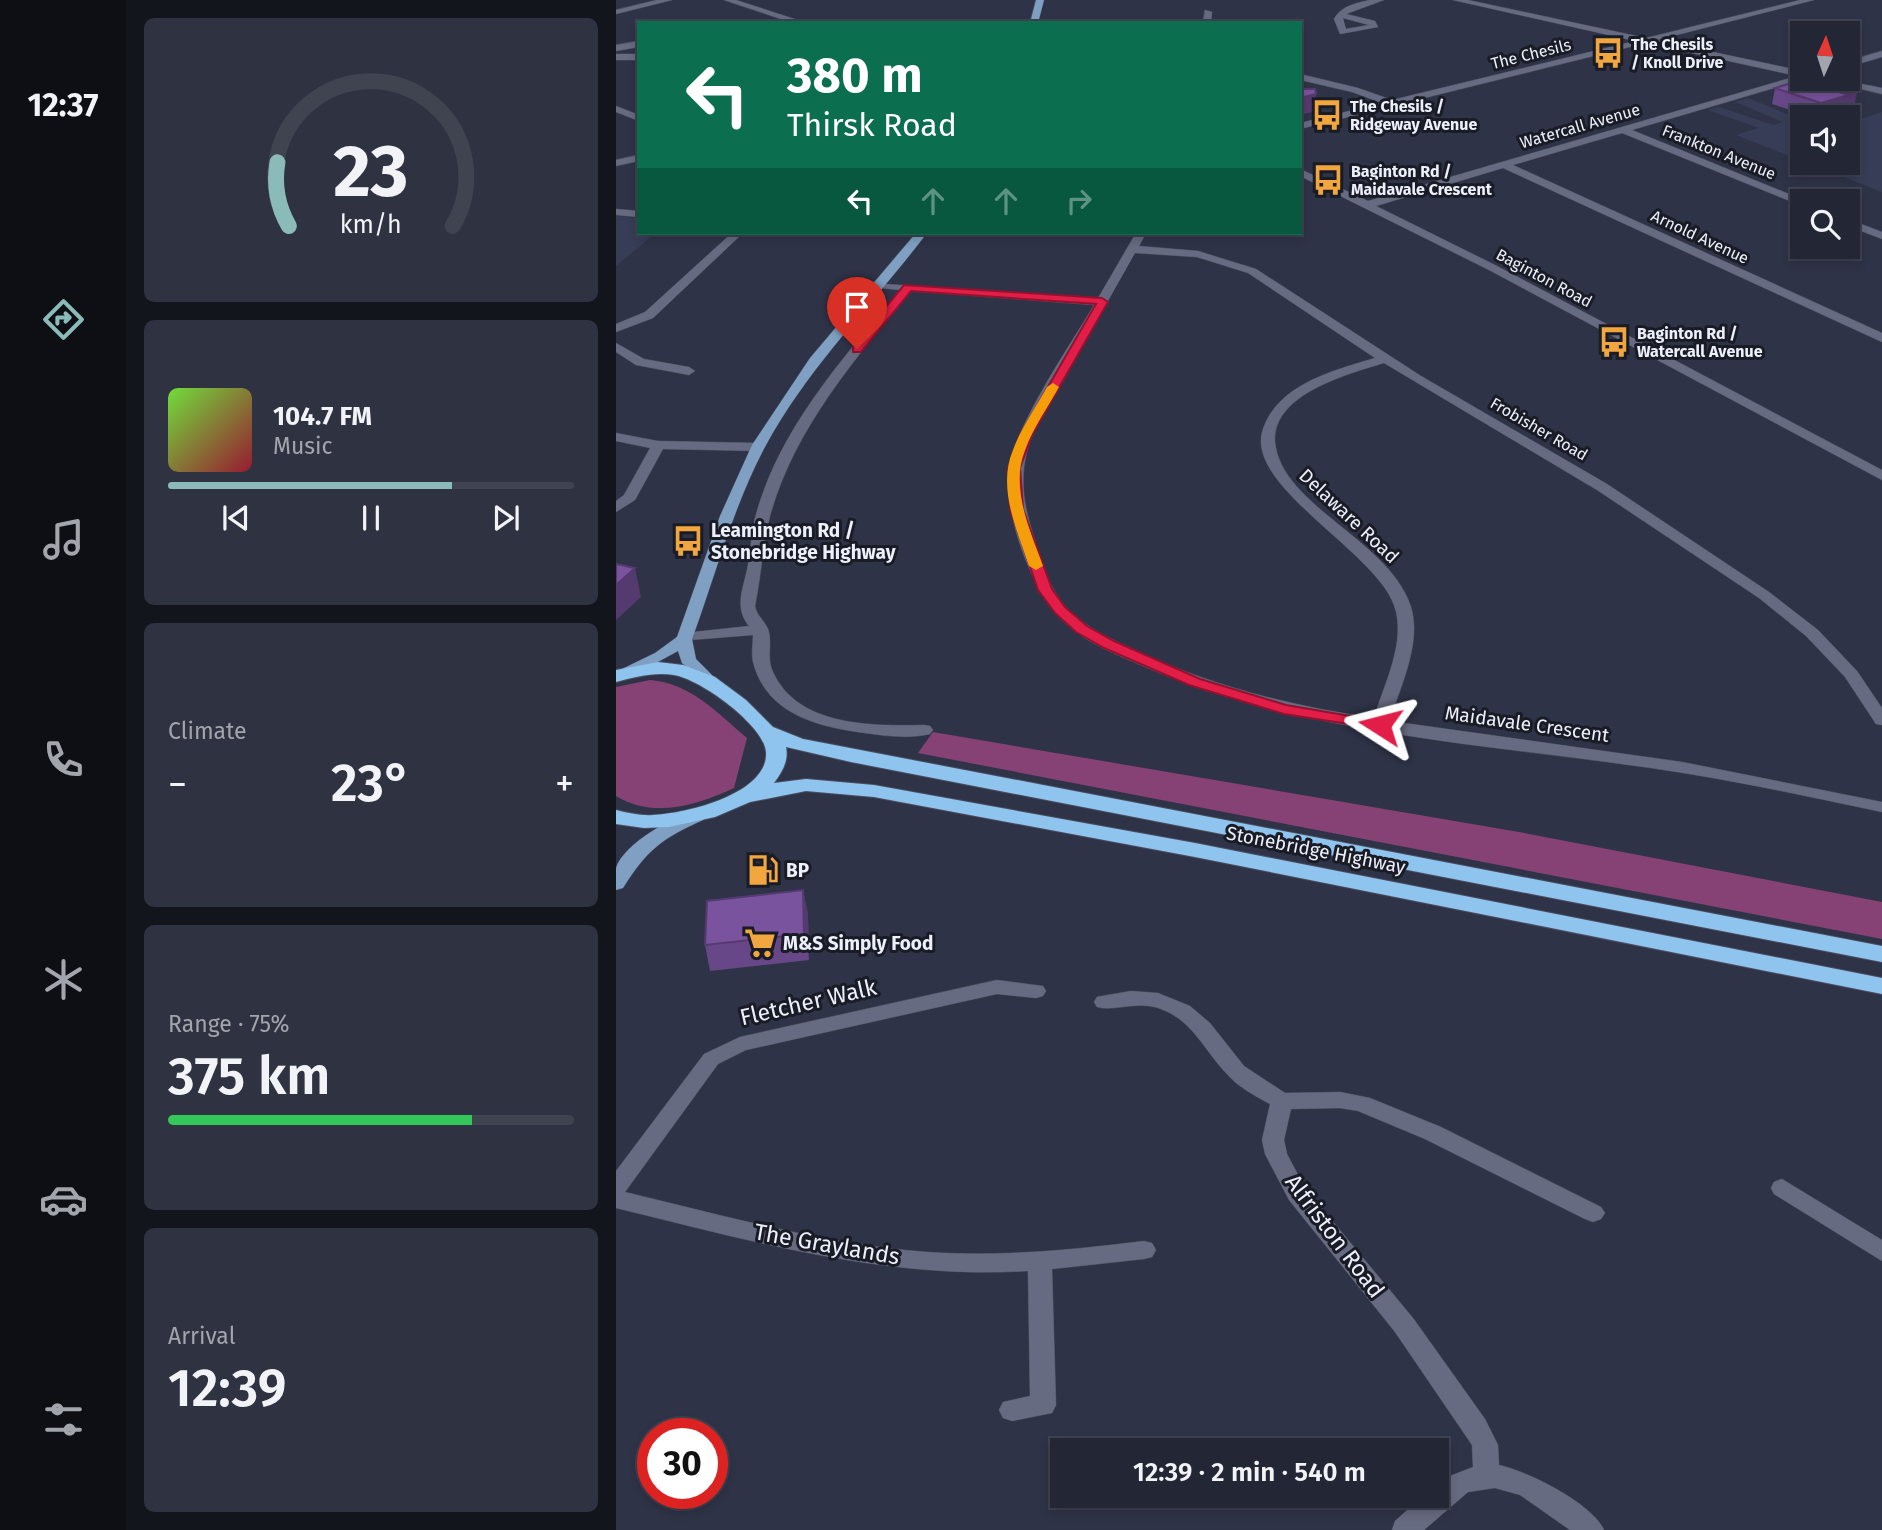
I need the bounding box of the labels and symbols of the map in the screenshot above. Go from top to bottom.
north arrow [1790,21,1860,91]
street label: The Chesils [1489,35,1573,73]
place label: The Chesils / Knoll Drive [1631,35,1724,72]
bus stop icon: The Chesils / Knoll Drive [1591,36,1625,70]
place label: The Chesils / Ridgeway Avenue [1350,97,1477,134]
bus stop icon: The Chesils / Ridgeway Avenue [1310,98,1344,132]
street label: Watercall Avenue [1518,100,1642,152]
street label: Frankton Avenue [1659,121,1779,183]
place label: Baginton Rd / Maidavale Crescent [1351,162,1493,199]
bus stop icon: Baginton Rd / Maidavale Crescent [1311,163,1345,197]
street label: Arnold Avenue [1648,206,1752,268]
street label: Baginton Road [1493,245,1595,311]
pin [827,277,887,349]
place label: Baginton Rd / Watercall Avenue [1637,324,1763,361]
bus stop icon: Baginton Rd / Watercall Avenue [1597,325,1631,359]
street label: Frobisher Road [1487,393,1591,465]
street label: Delaware Road [1294,464,1404,568]
place label: Leamington Rd / Stonebridge Highway [711,519,896,564]
bus stop icon: Leamington Rd / Stonebridge Highway [671,524,705,558]
position arrow [1343,688,1417,762]
street label: Maidavale Crescent [1444,701,1611,747]
street label: Stonebridge Highway [1225,821,1408,879]
fuel station icon: BP [746,853,780,887]
place label: BP [786,859,809,882]
supermarket icon: M&S Simply Food [743,926,777,960]
place label: M&S Simply Food [783,932,933,955]
street label: Fletcher Walk [737,973,879,1031]
street label: Alfriston Road [1279,1169,1391,1303]
street label: The Graylands [752,1217,902,1271]
speed limit sign: 30 [637,1418,728,1509]

